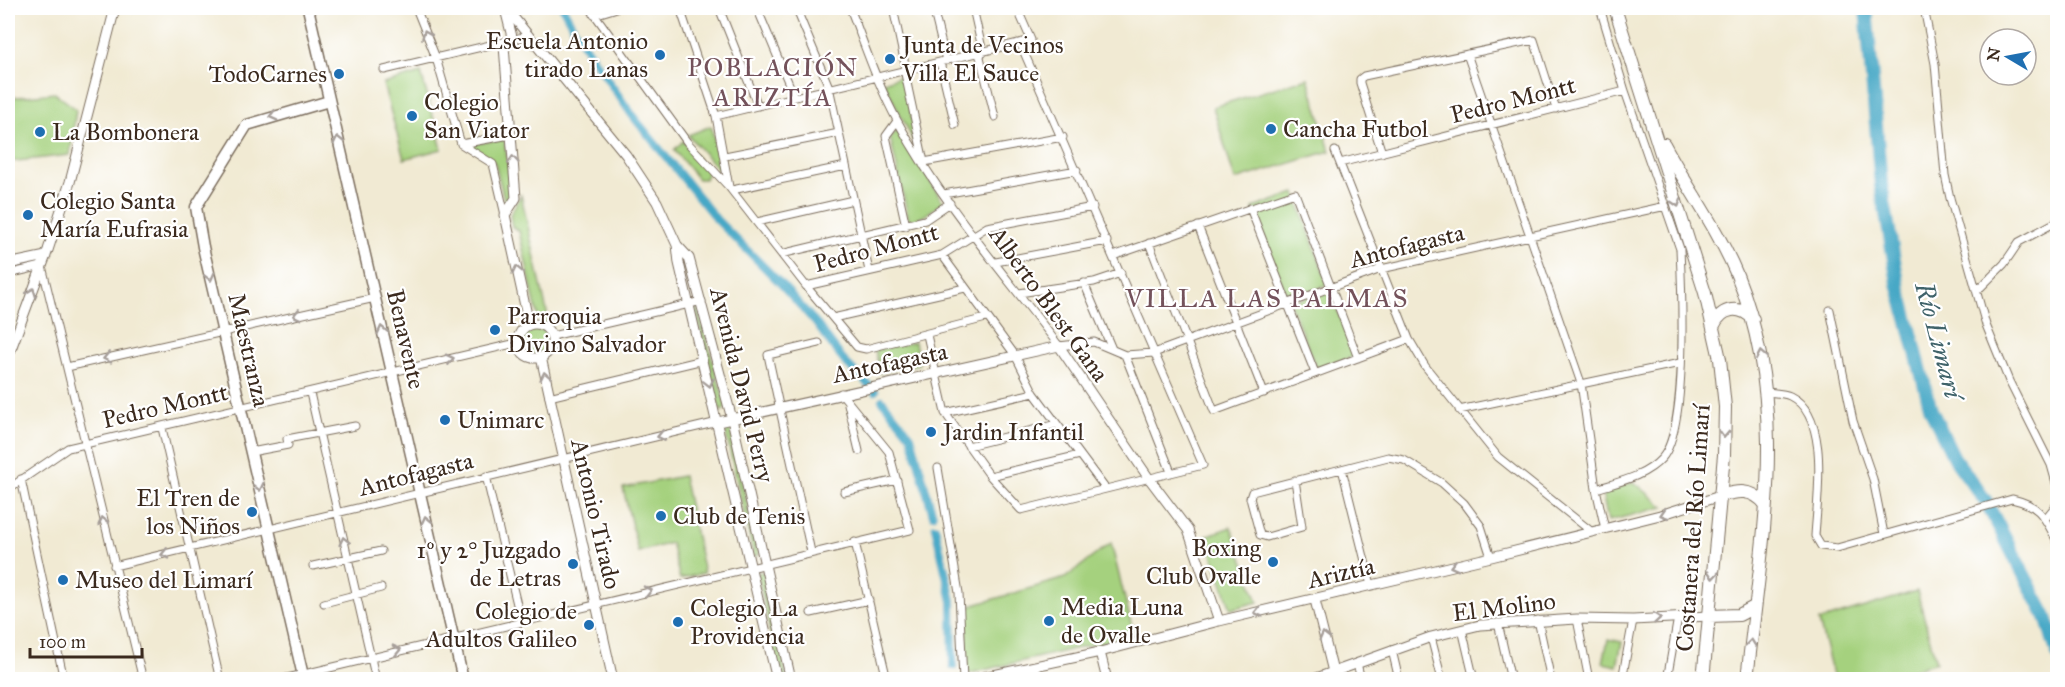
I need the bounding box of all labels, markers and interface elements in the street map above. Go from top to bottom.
place label: Escuela Antonio tirado Lanas [486,26,648,84]
north arrow [1978,27,2038,87]
one-way arrow [421,29,434,40]
place label: Junta de Vecinos Villa El Sauce [899,30,1064,88]
text: N [1983,46,2004,63]
marker: Escuela Antonio tirado Lanas [653,48,667,62]
district label: POBLACIÓN ARIZTÍA [687,51,859,113]
marker: Junta de Vecinos Villa El Sauce [883,52,897,66]
place label: TodoCarnes [209,59,327,89]
marker: TodoCarnes [332,67,346,81]
street label: Pedro Montt [1447,70,1579,130]
place label: Colegio San Viator [424,87,529,145]
one-way arrow [268,109,278,122]
marker: Colegio San Viator [405,109,419,123]
place label: Cancha Futbol [1283,114,1429,144]
place label: La Bombonera [52,117,200,147]
marker: Cancha Futbol [1264,122,1278,136]
marker: La Bombonera [33,125,47,139]
one-way arrow [332,135,345,145]
one-way arrow [506,155,519,164]
place label: Colegio Santa María Eufrasia [40,186,189,244]
one-way arrow [1670,197,1683,208]
marker: Colegio Santa María Eufrasia [21,208,35,222]
street label: Pedro Montt [810,217,942,279]
street label: Antofagasta [1346,217,1468,275]
street label: Alberto Blest Gana [982,220,1116,388]
one-way arrow [511,265,524,275]
one-way arrow [203,272,216,282]
water label: Río Limarí [1908,277,1971,407]
district label: VILLA LAS PALMAS [1124,282,1409,314]
street label: Avenida David Perry [703,283,781,486]
street label: Benavente [380,286,432,392]
one-way arrow [24,287,37,298]
street label: Maestranza [221,290,277,410]
place label: Parroquia Divino Salvador [507,301,666,359]
one-way arrow [292,308,302,321]
marker: Parroquia Divino Salvador [488,323,502,337]
one-way arrow [376,325,389,335]
street label: Antofagasta [829,336,951,390]
one-way arrow [1755,350,1768,360]
one-way arrow [102,351,112,364]
one-way arrow [444,354,454,367]
one-way arrow [539,372,552,382]
street label: Pedro Montt [99,377,231,435]
one-way arrow [701,378,714,388]
street label: Costanera del Río Limarí [1669,402,1717,653]
place label: Unimarc [457,405,544,435]
marker: Unimarc [438,413,452,427]
place label: Jardin Infantil [940,417,1084,447]
marker: Jardin Infantil [924,425,938,439]
one-way arrow [657,428,667,441]
one-way arrow [1718,430,1731,439]
street label: Antonio Tirado [564,435,628,592]
street label: Antofagasta [355,445,477,503]
one-way arrow [252,482,265,492]
place label: El Tren de los Niños [136,483,240,541]
place label: Club de Tenis [673,501,805,531]
marker: El Tren de los Niños [245,505,259,519]
one-way arrow [1659,507,1670,519]
marker: Club de Tenis [654,509,668,523]
one-way arrow [420,515,433,525]
one-way arrow [98,516,111,526]
place label: Boxing Club Ovalle [1146,533,1262,591]
place label: 1º y 2° Juzgado de Letras [417,535,561,593]
one-way arrow [338,536,351,546]
one-way arrow [161,546,171,559]
street label: Ariztía [1303,551,1378,595]
marker: Boxing Club Ovalle [1266,555,1280,569]
marker: 1º y 2° Juzgado de Letras [566,557,580,571]
one-way arrow [1450,558,1460,571]
place label: Museo del Limarí [75,565,254,595]
one-way arrow [1707,571,1720,580]
marker: Museo del Limarí [56,573,70,587]
one-way arrow [643,585,653,598]
street label: El Molino [1451,586,1557,628]
place label: Media Luna de Ovalle [1061,592,1184,650]
place label: Colegio La Providencia [690,593,805,651]
place label: Colegio de Adultos Galileo [425,596,577,654]
one-way arrow [1253,605,1263,618]
one-way arrow [1652,612,1661,625]
marker: Media Luna de Ovalle [1042,614,1056,628]
marker: Colegio La Providencia [671,615,685,629]
marker: Colegio de Adultos Galileo [582,618,596,632]
scale bar [30,621,142,659]
text: 100 m [39,631,86,653]
one-way arrow [1319,631,1331,642]
one-way arrow [1744,639,1756,648]
one-way arrow [392,645,402,658]

